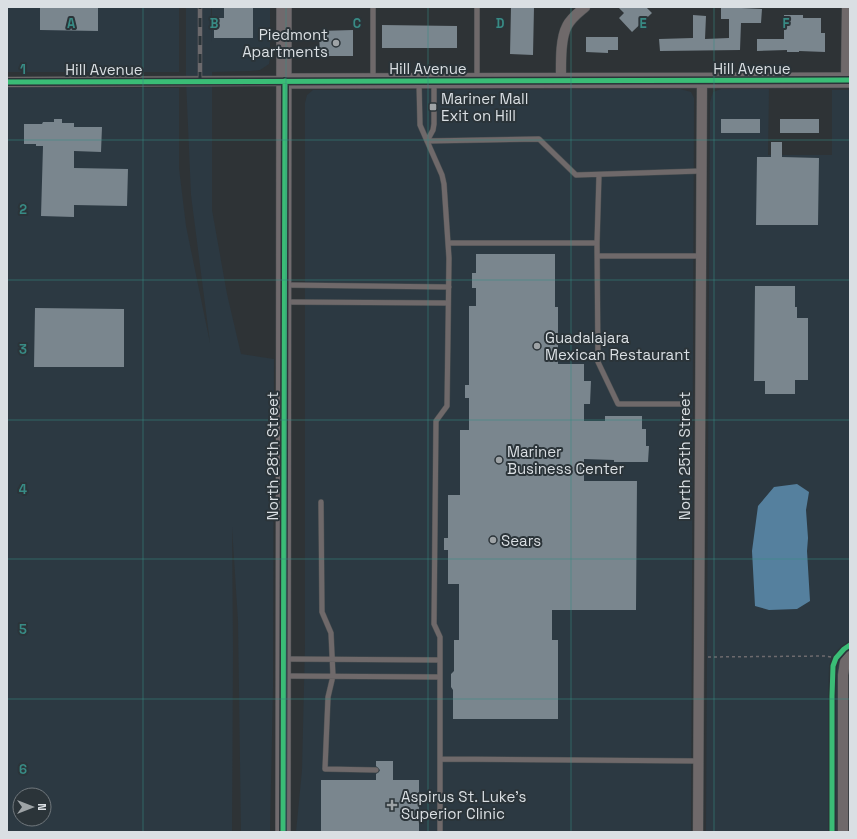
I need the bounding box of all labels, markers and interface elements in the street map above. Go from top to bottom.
text: A [67,15,76,32]
text: B [210,15,219,32]
text: C [353,15,361,32]
text: D [496,15,505,32]
text: E [639,15,647,32]
text: F [783,15,790,32]
place label: Piedmont Apartments [242,25,328,61]
marker: Piedmont Apartments [331,38,341,48]
street label: Hill Avenue [389,59,467,78]
street label: Hill Avenue [713,59,791,78]
street label: Hill Avenue [65,60,143,79]
text: 1 [20,61,26,78]
place label: Mariner Mall Exit on Hill [441,89,528,125]
marker: Mariner Mall Exit on Hill [428,102,438,112]
text: 2 [19,201,27,218]
place label: Guadalajara Mexican Restaurant [545,328,690,364]
text: 3 [19,341,27,358]
marker: Guadalajara Mexican Restaurant [532,341,542,351]
street label: North 28th Street [263,391,282,521]
street label: North 25th Street [675,392,694,520]
place label: Mariner Business Center [507,442,624,478]
marker: Mariner Business Center [494,455,504,465]
text: 4 [19,481,27,498]
place label: Sears [501,531,541,550]
marker: Sears [488,535,498,545]
text: 5 [19,621,27,638]
text: 6 [19,761,27,778]
north arrow [12,787,52,827]
place label: Aspirus St. Luke's Superior Clinic [401,787,527,823]
marker: Aspirus St. Luke's Superior Clinic [386,799,398,811]
text: N [35,803,49,811]

